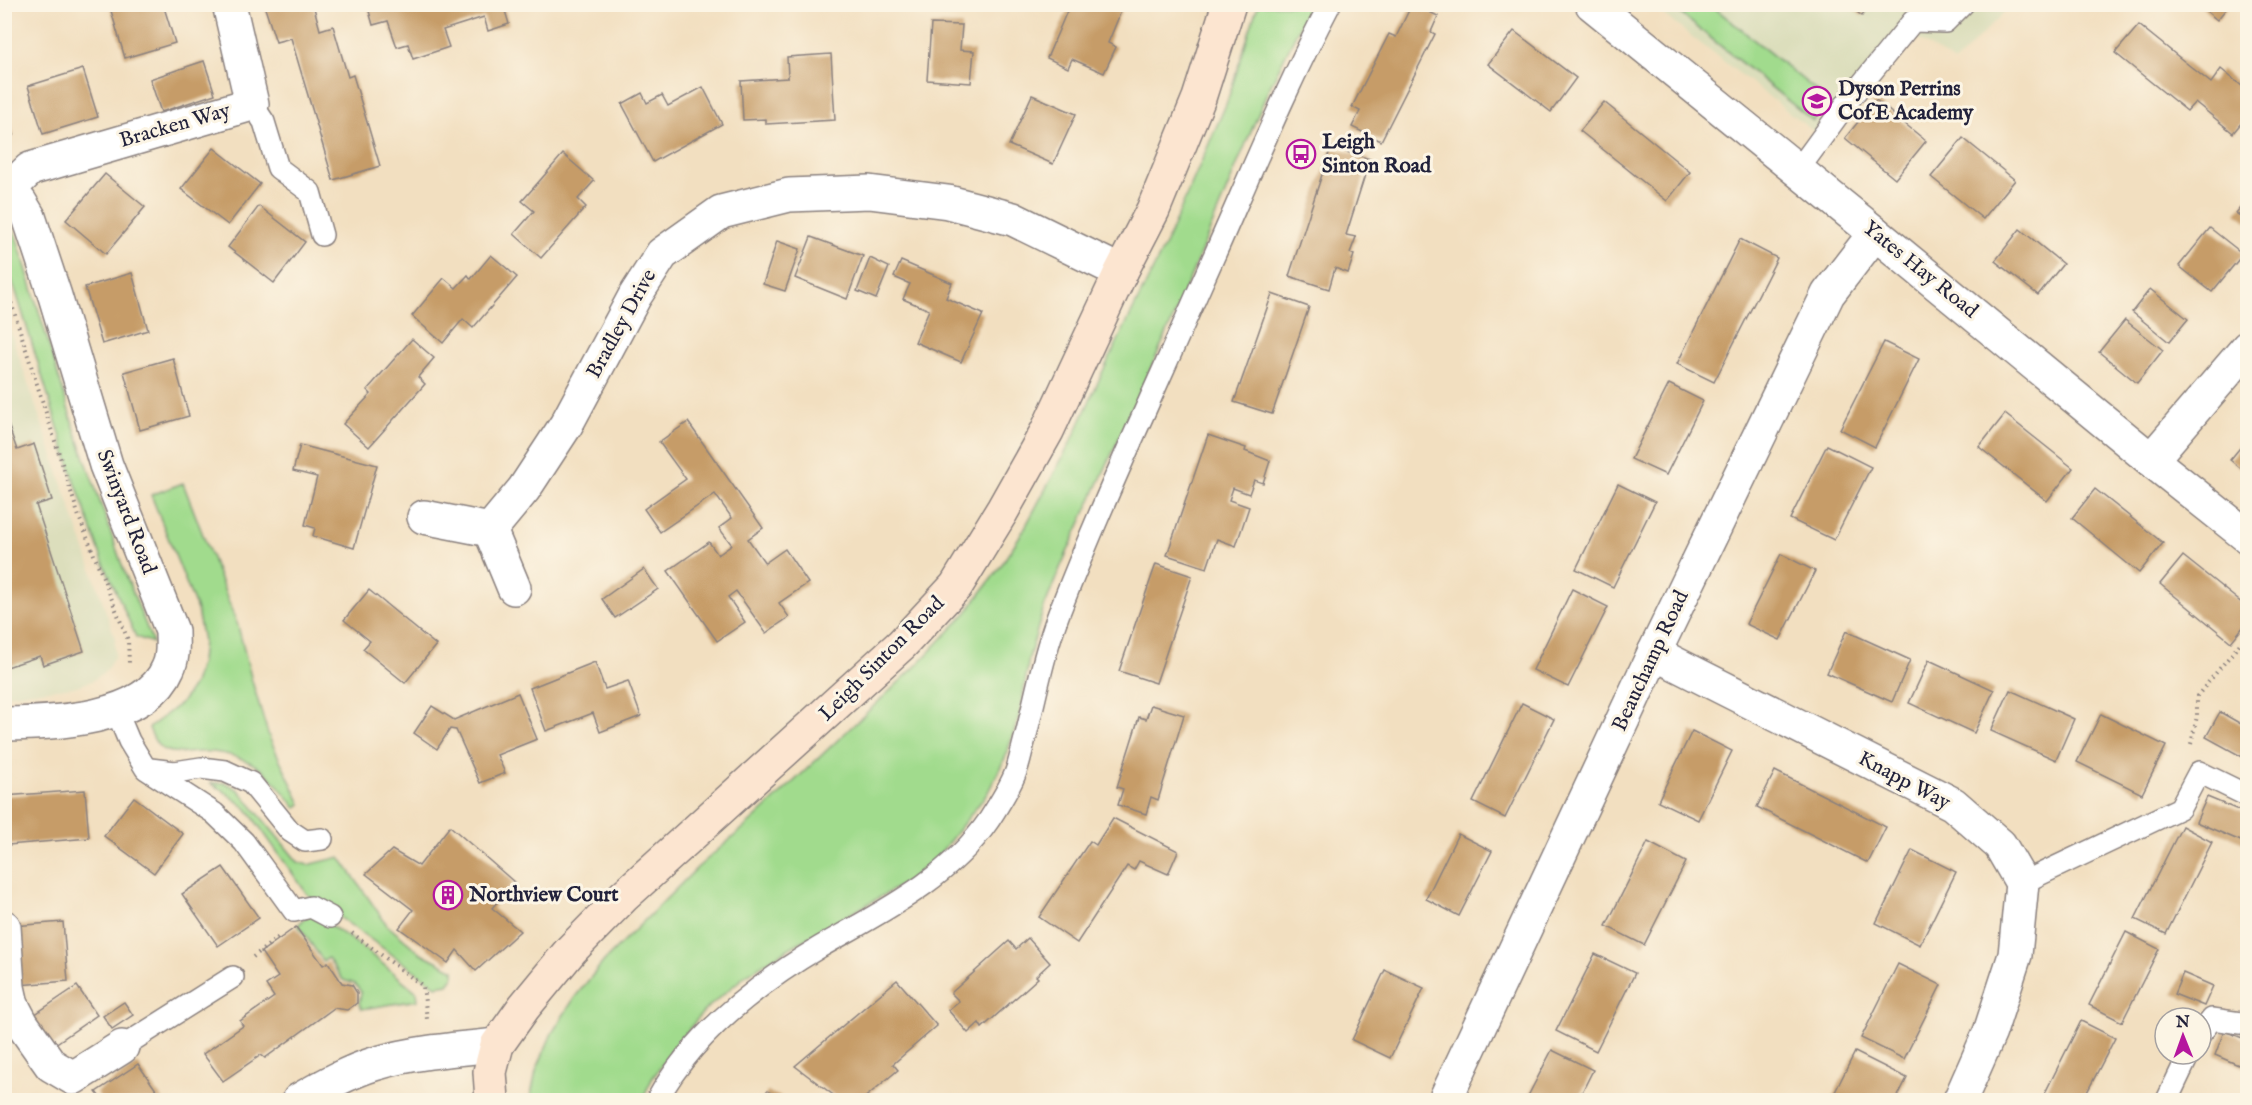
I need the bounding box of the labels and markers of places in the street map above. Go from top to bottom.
place label: Dyson Perrins CofE Academy [1838,76,1974,127]
school or university icon: Dyson Perrins CofE Academy [1801,85,1833,117]
place label: Leigh Sinton Road [1322,129,1432,180]
bus stop icon: Leigh Sinton Road [1285,138,1317,170]
building icon: Northview Court [432,879,464,911]
place label: Northview Court [468,882,619,909]

